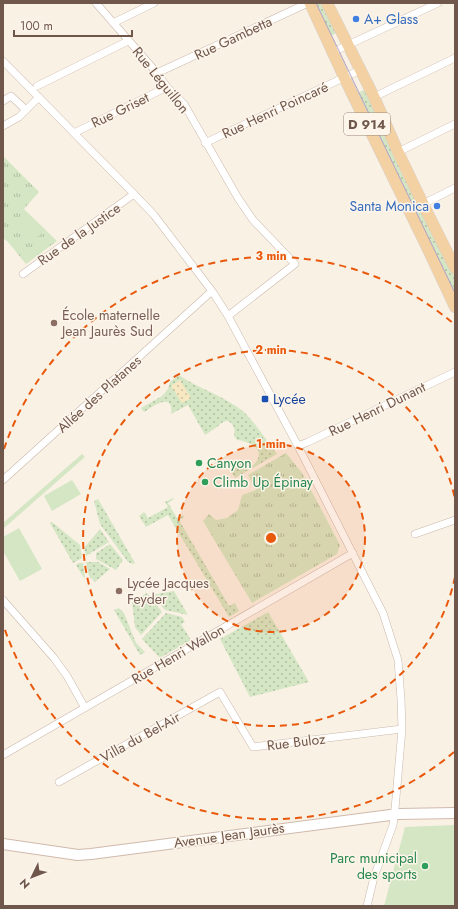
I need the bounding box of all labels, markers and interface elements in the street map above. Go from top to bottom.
place label: A+ Glass [364,9,418,29]
street label: Rue Gambetta [191,11,275,65]
scale bar [14,12,132,38]
marker: A+ Glass [351,14,361,24]
text: 100 m [20,17,53,35]
street label: Rue Léguillon [128,42,194,118]
street label: Rue Henri Poincaré [219,77,331,143]
street label: Rue Griset [88,87,153,133]
road number: D 914 [344,113,390,135]
place label: Santa Monica [350,196,429,216]
street label: Rue de la Justice [33,198,125,270]
marker: Santa Monica [432,201,442,211]
text: 3 min [255,247,287,265]
place label: École maternelle Jean Jaurès Sud [60,305,160,341]
marker: École maternelle Jean Jaurès Sud [49,318,59,328]
text: 2 min [255,341,287,359]
street label: Allée des Platanes [52,350,146,437]
street label: Rue Henri Dunant [325,377,429,441]
place label: Lycée [273,389,306,409]
marker: Lycée [260,394,270,404]
text: 1 min [256,435,286,453]
place label: Canyon [207,453,252,473]
marker: Canyon [194,458,204,468]
place label: Climb Up Épinay [213,472,314,492]
marker: Climb Up Épinay [200,477,210,487]
centre of rings [264,531,278,545]
place label: Lycée Jacques Feyder [127,573,209,609]
marker: Lycée Jacques Feyder [114,586,124,596]
street label: Rue Henri Wallon [128,619,228,689]
street label: Villa du Bel-Air [96,707,184,767]
street label: Rue Buloz [266,728,327,756]
street label: Avenue Jean Jaurès [172,817,286,853]
place label: Parc municipal des sports [330,848,417,884]
north arrow [12,857,52,897]
marker: Parc municipal des sports [420,861,430,871]
text: N [16,875,34,892]

